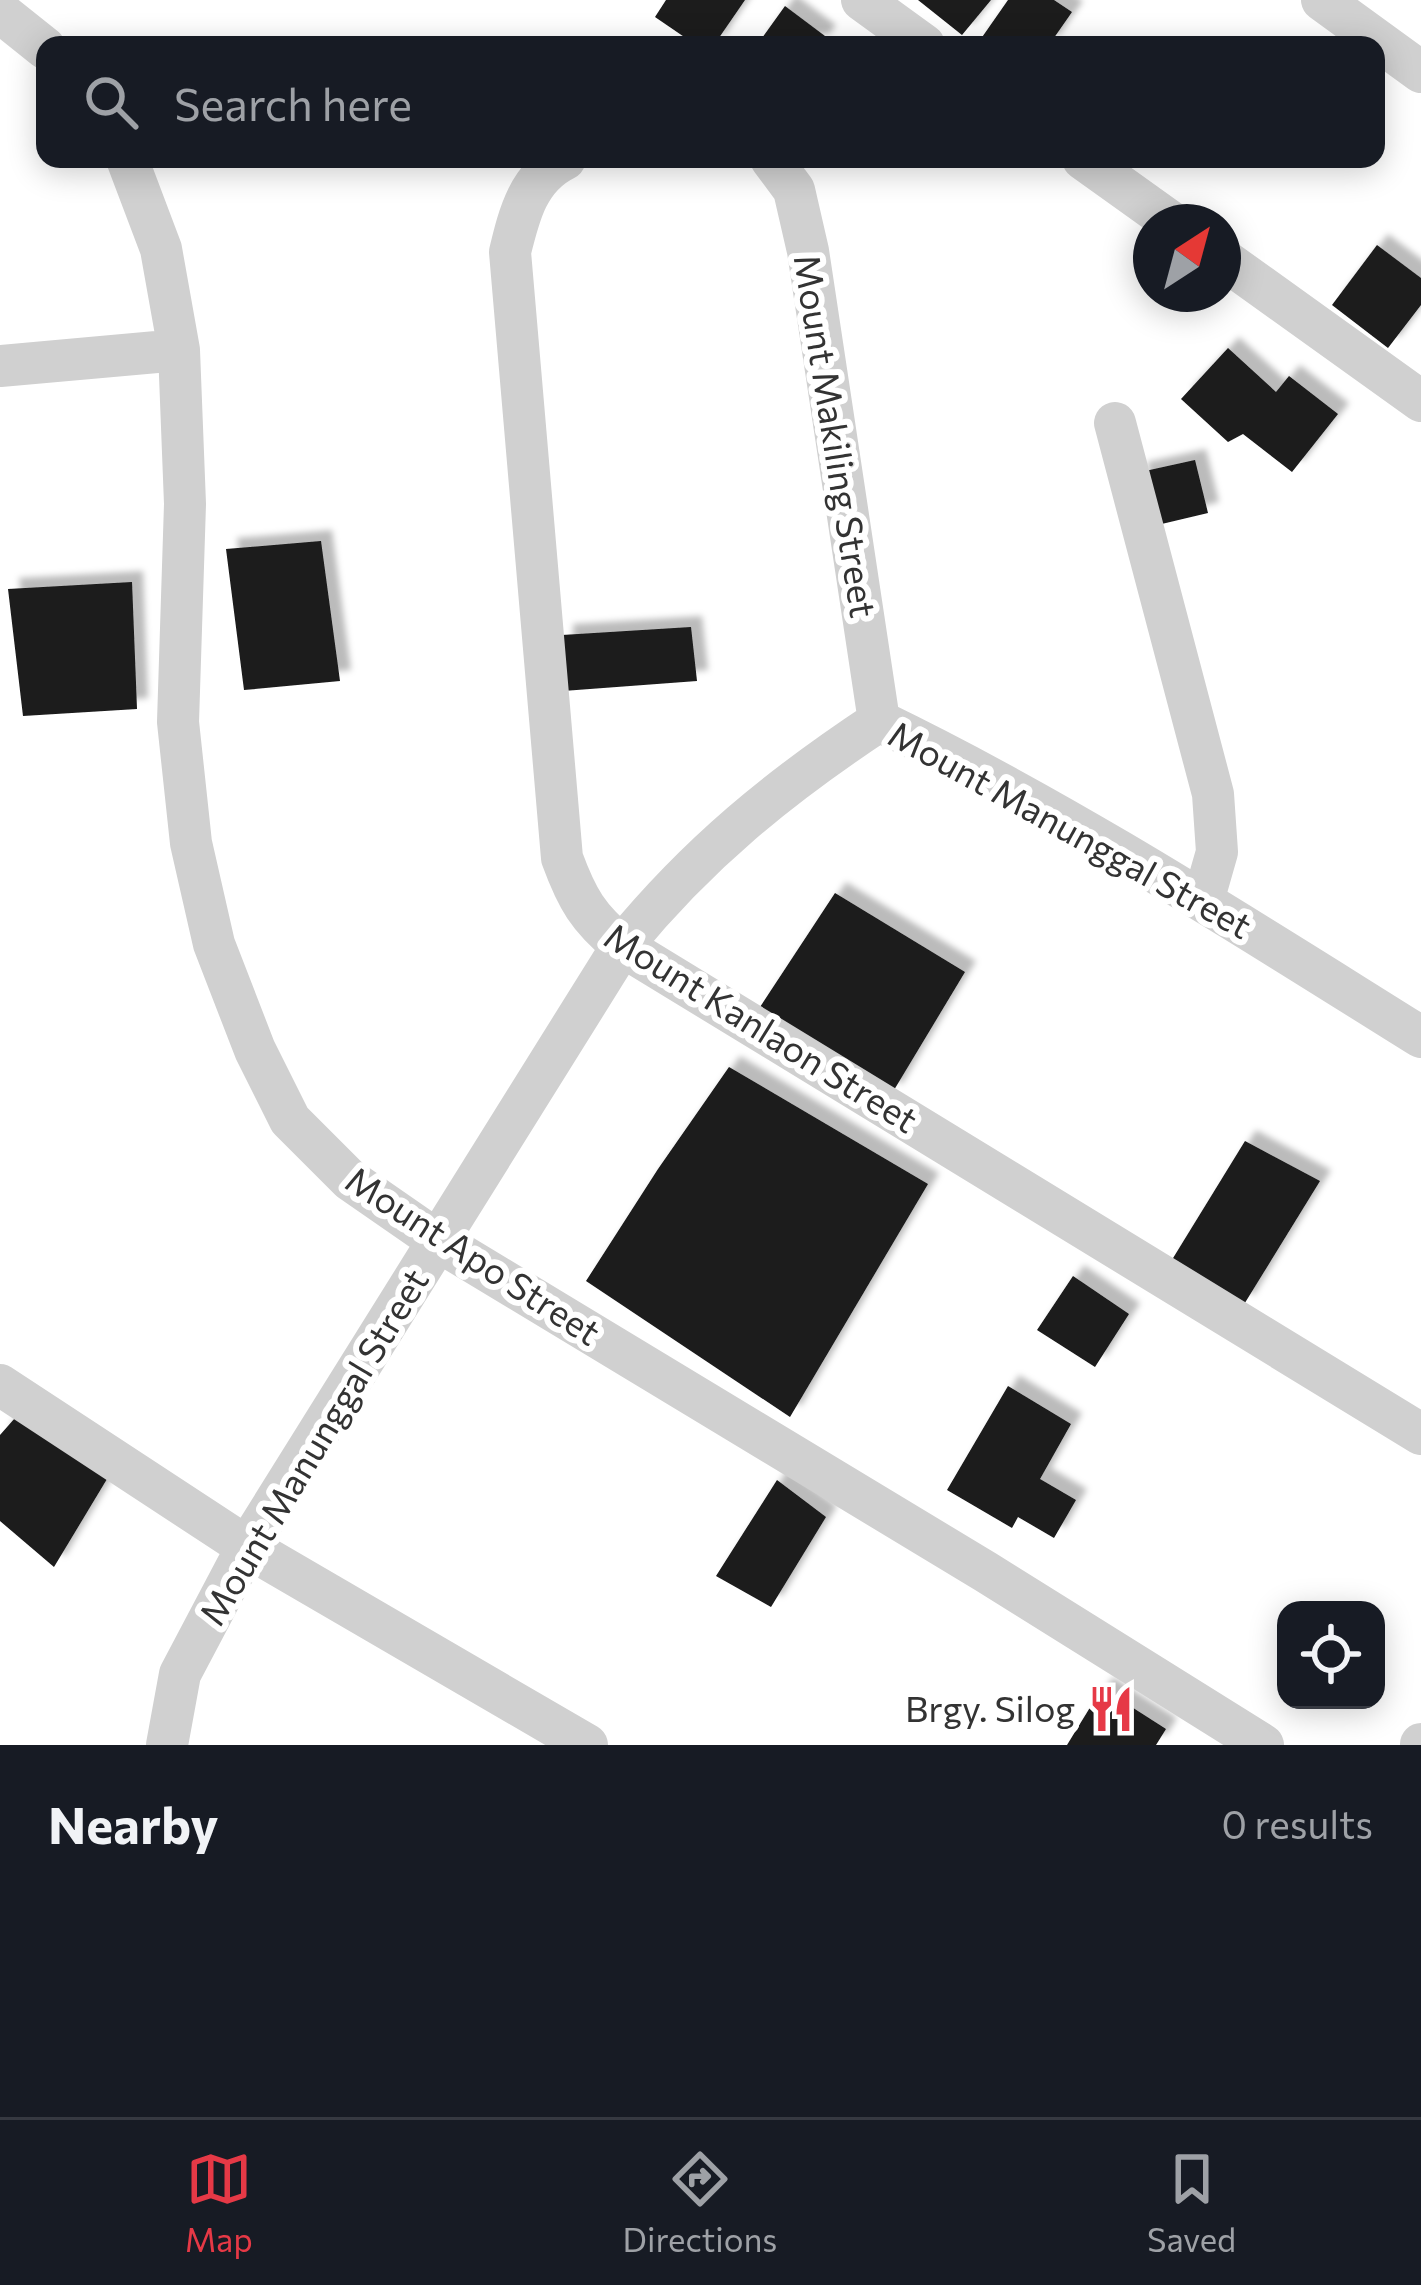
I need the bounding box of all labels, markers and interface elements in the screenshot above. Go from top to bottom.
search box [36,36,1385,168]
icon: search [78,69,144,135]
text: Search here [174,75,412,130]
north arrow [1133,204,1241,312]
street label: Mount Makiling Street [787,251,887,620]
street label: Mount Manunggal Street [882,710,1260,946]
street label: Mount Kanlaon Street [597,912,927,1141]
street label: Mount Apo Street [339,1156,610,1353]
street label: Mount Manunggal Street [188,1260,436,1632]
map controls [1277,1601,1385,1709]
button: locate [1277,1601,1385,1709]
restaurant icon: Brgy. Silog [1086,1684,1136,1734]
place label: Brgy. Silog [905,1685,1075,1729]
text: Nearby [48,1792,218,1855]
text: 0 results [1221,1799,1373,1847]
tab: Map [185,2146,253,2259]
tab: Directions [623,2146,777,2259]
tab: Saved [1147,2146,1236,2259]

